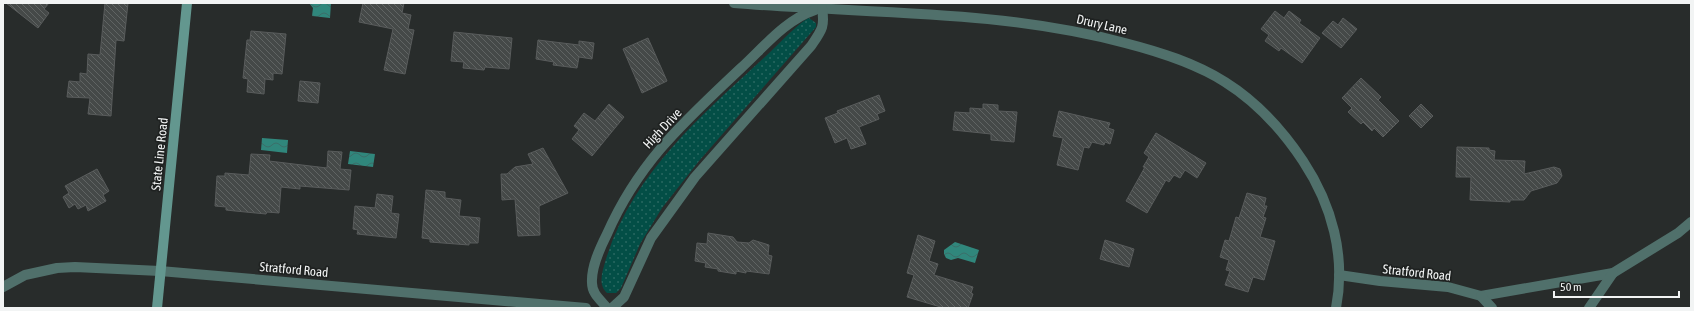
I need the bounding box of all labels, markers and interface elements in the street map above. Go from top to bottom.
street label: Drury Lane [1075,11,1129,38]
street label: High Drive [640,105,685,152]
street label: State Line Road [148,117,171,191]
street label: Stratford Road [259,259,329,280]
street label: Stratford Road [1382,261,1452,284]
scale bar [1554,273,1679,299]
text: 50 m [1560,280,1582,294]

